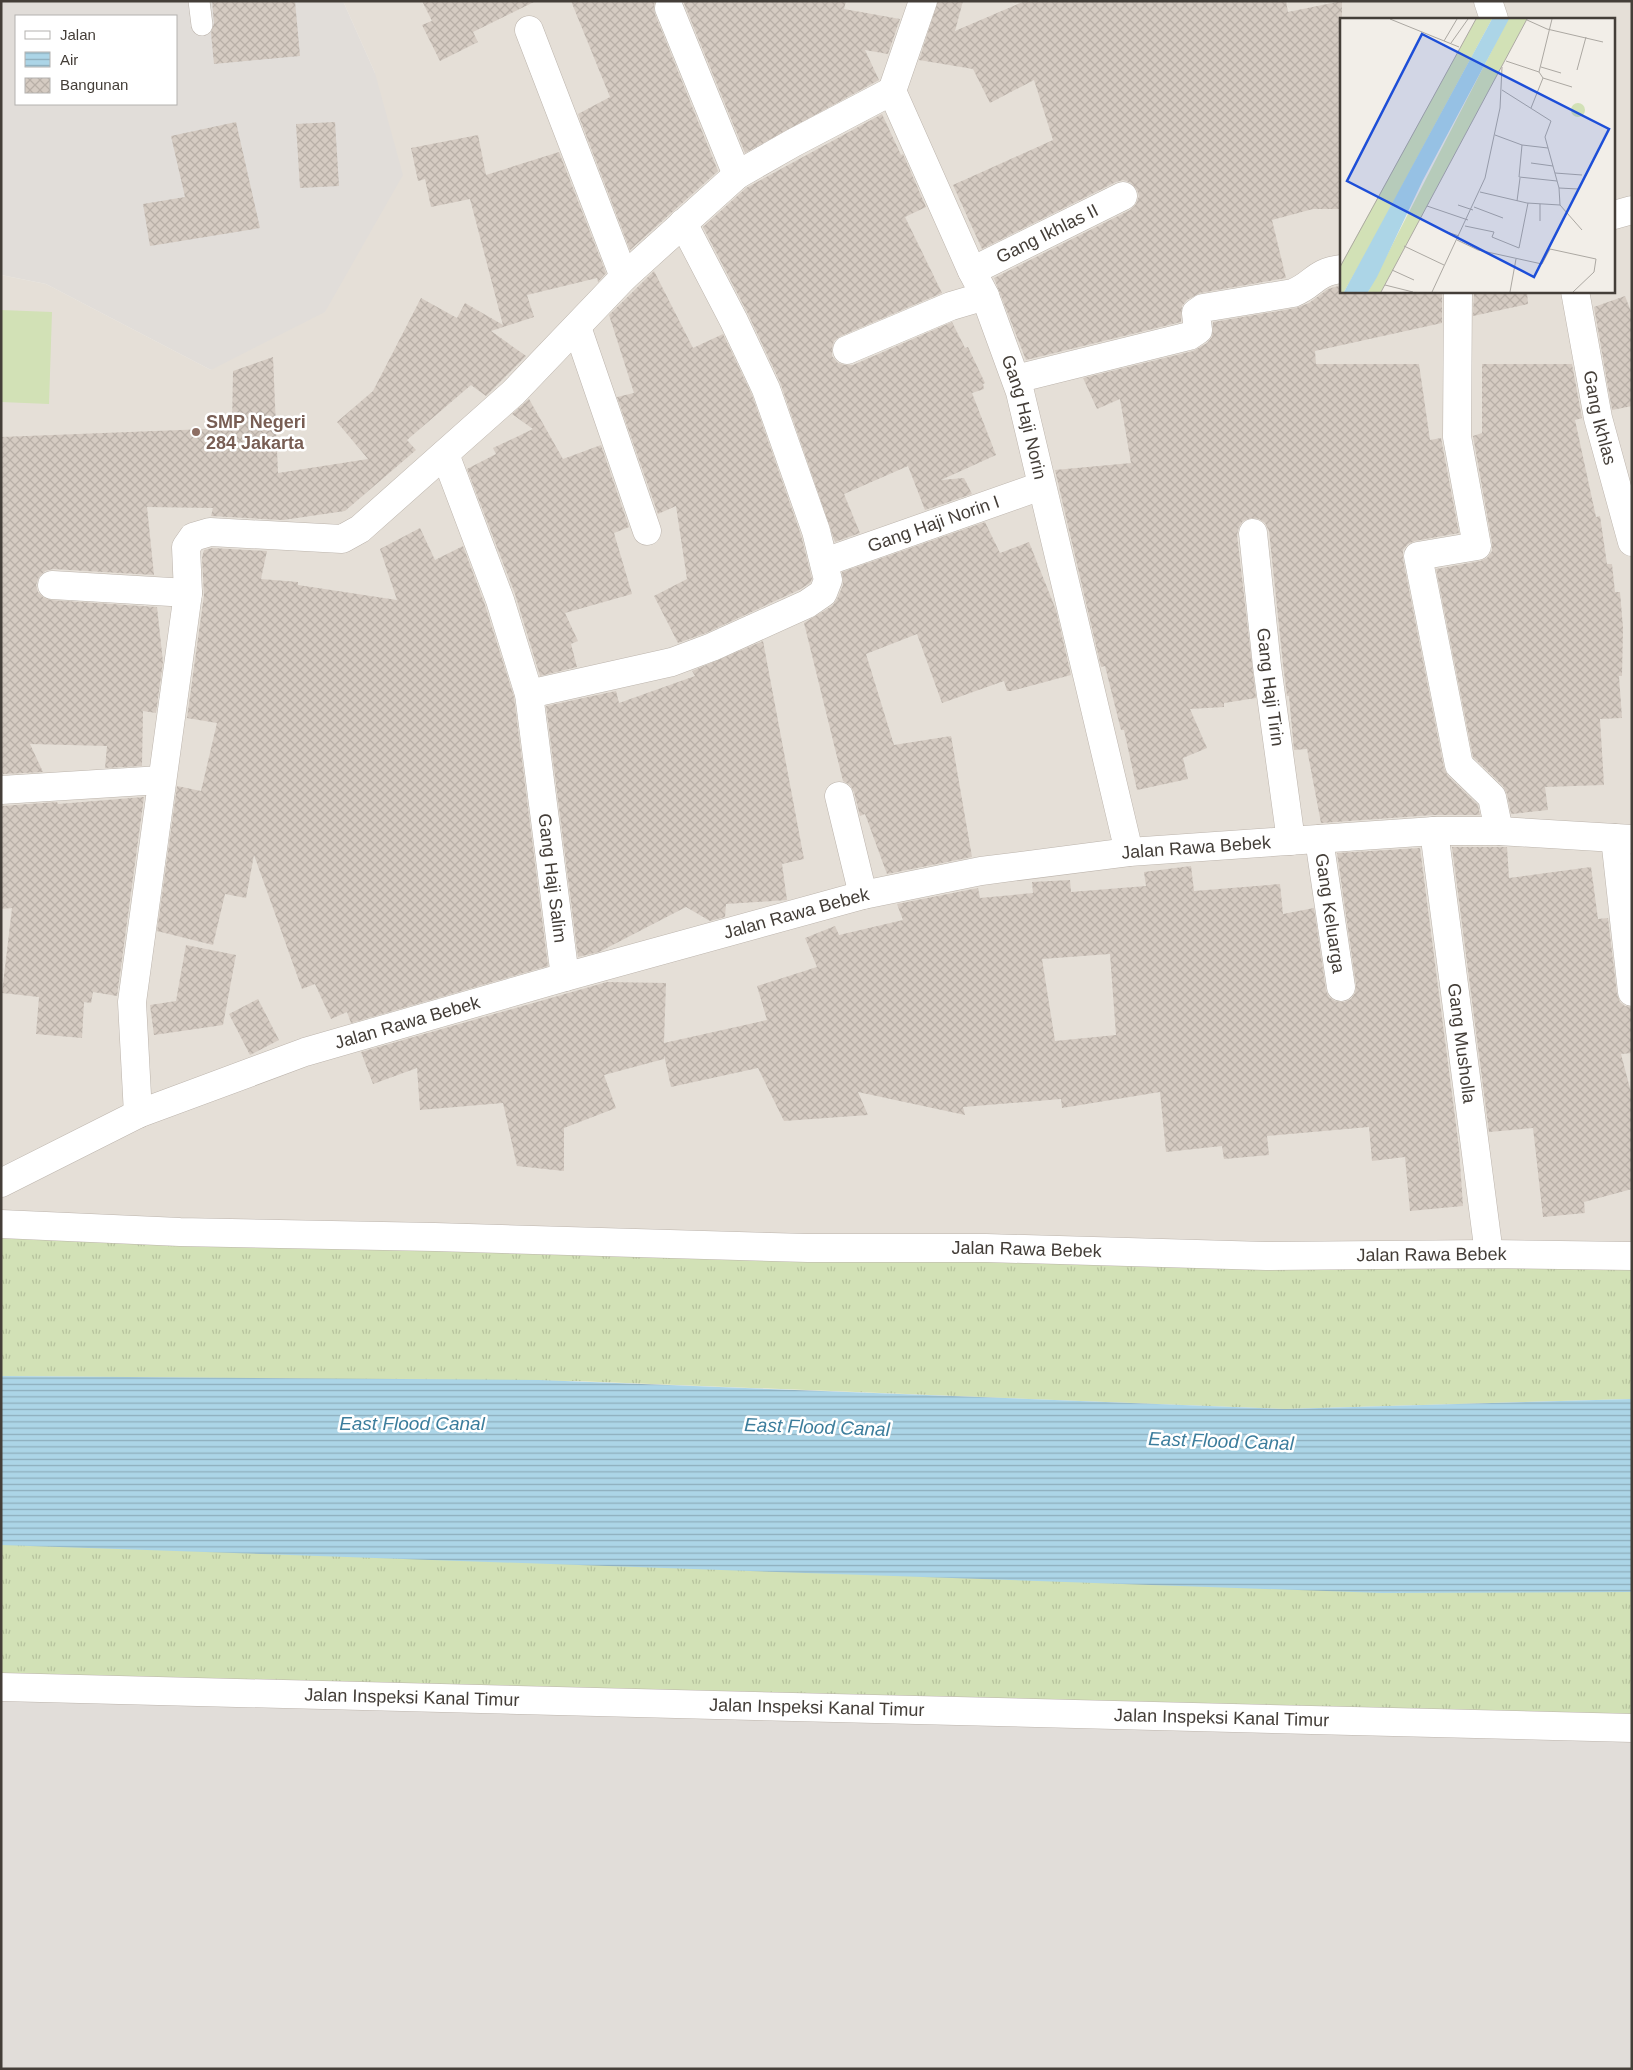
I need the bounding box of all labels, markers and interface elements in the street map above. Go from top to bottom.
legend [15,15,178,105]
inset map [1340,18,1616,292]
text: Jalan [60,26,96,43]
text: Air [60,51,78,68]
text: Bangunan [60,76,128,93]
street label: Gang Ikhlas II [993,200,1101,267]
street label: Gang Haji Norin [997,352,1050,481]
street label: Gang Ikhlas [1580,369,1620,467]
place label: SMP Negeri 284 Jakarta [206,412,306,453]
marker: SMP Negeri 284 Jakarta [190,426,202,438]
street label: Gang Haji Norin I [865,491,1002,556]
street label: Gang Haji Tirin [1253,627,1288,747]
street label: Gang Haji Salim [534,812,571,944]
street label: Jalan Rawa Bebek [1120,832,1273,863]
street label: Gang Keluarga [1311,852,1349,976]
street label: Jalan Rawa Bebek [721,884,872,943]
street label: Gang Musholla [1444,982,1479,1106]
street label: Jalan Rawa Bebek [332,992,483,1053]
street label: Jalan Rawa Bebek [952,1238,1103,1261]
street label: Jalan Rawa Bebek [1356,1244,1508,1265]
water label: East Flood Canal [339,1413,486,1434]
water label: East Flood Canal [744,1414,891,1440]
water label: East Flood Canal [1148,1428,1295,1454]
street label: Jalan Inspeksi Kanal Timur [304,1685,520,1710]
street label: Jalan Inspeksi Kanal Timur [709,1695,925,1720]
street label: Jalan Inspeksi Kanal Timur [1114,1705,1329,1730]

